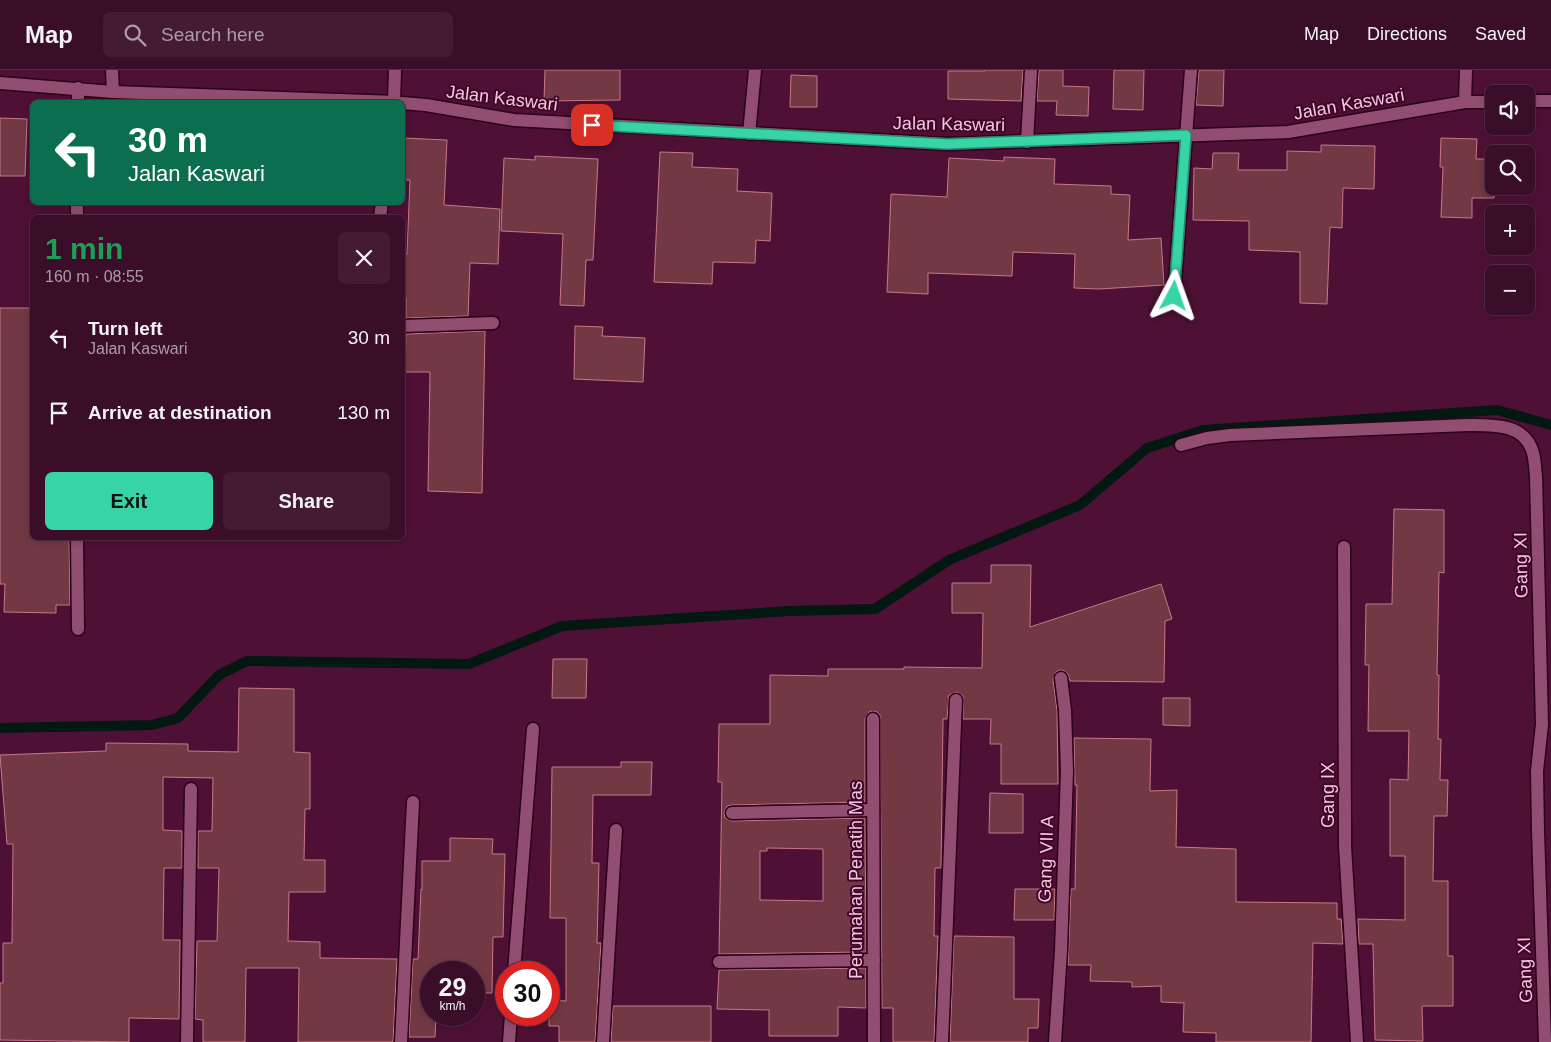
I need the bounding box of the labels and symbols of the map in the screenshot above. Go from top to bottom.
street label: Jalan Kaswari [445,81,559,115]
street label: Jalan Kaswari [1292,84,1406,124]
pin [571,104,613,146]
street label: Jalan Kaswari [893,113,1005,135]
position arrow [1147,269,1199,321]
street label: Gang XI [1510,532,1532,598]
street label: Gang IX [1318,762,1338,828]
street label: Perumahan Penatih Mas [846,781,866,979]
street label: Gang VII A [1034,815,1058,903]
street label: Gang XI [1514,937,1536,1003]
speed limit sign: 30 [495,961,560,1026]

